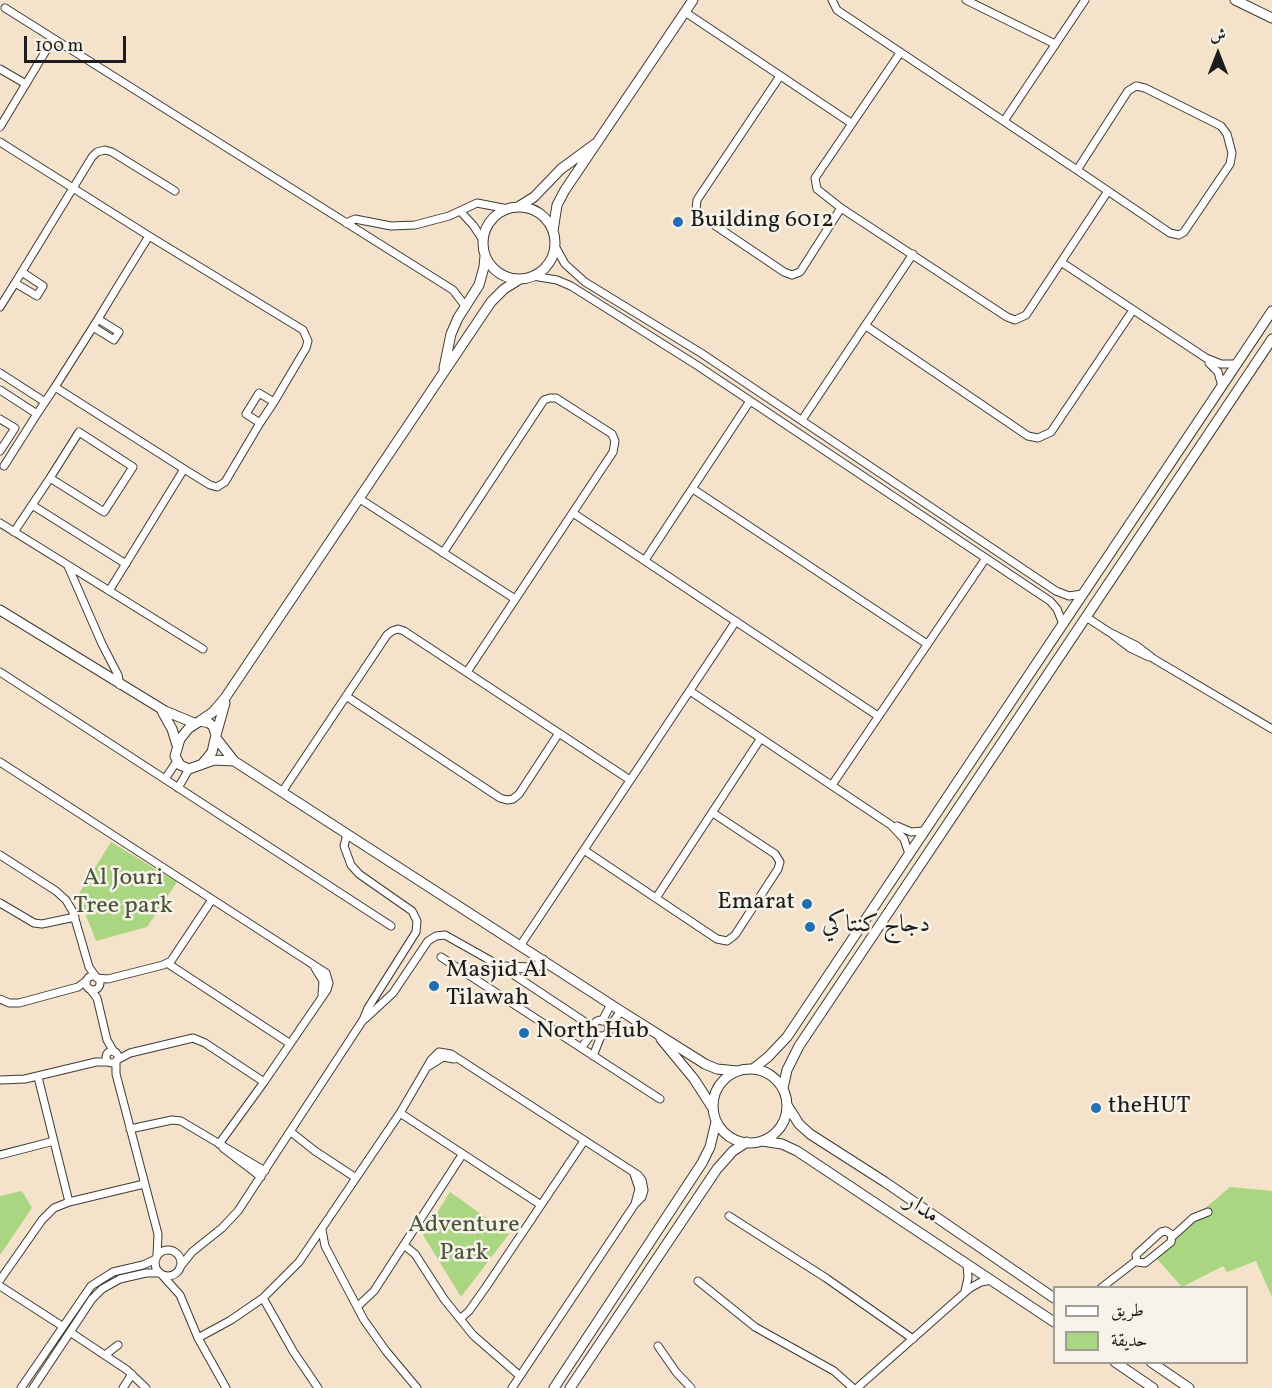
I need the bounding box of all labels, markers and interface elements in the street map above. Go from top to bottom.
scale bar [27,24,129,62]
north arrow [1188,24,1248,84]
text: ش [1210,25,1226,47]
text: 100 m [35,34,84,59]
place label: Building 6012 [690,208,834,236]
marker: Building 6012 [671,215,685,229]
park label: Al Jouri Tree park [73,866,173,922]
place label: Emarat [717,890,795,918]
marker: Emarat [800,897,814,911]
place label: دجاج كنتاكي [822,913,930,941]
marker: دجاج كنتاكي [803,920,817,934]
place label: Masjid Al Tilawah [446,958,547,1014]
marker: Masjid Al Tilawah [427,979,441,993]
place label: North Hub [536,1019,649,1047]
marker: North Hub [517,1026,531,1040]
place label: theHUT [1108,1094,1190,1122]
marker: theHUT [1089,1101,1103,1115]
street label: مدار [898,1188,944,1232]
park label: Adventure Park [408,1213,520,1269]
legend [1053,1286,1248,1364]
text: طريق [1111,1299,1144,1324]
text: حديقة [1111,1329,1147,1354]

